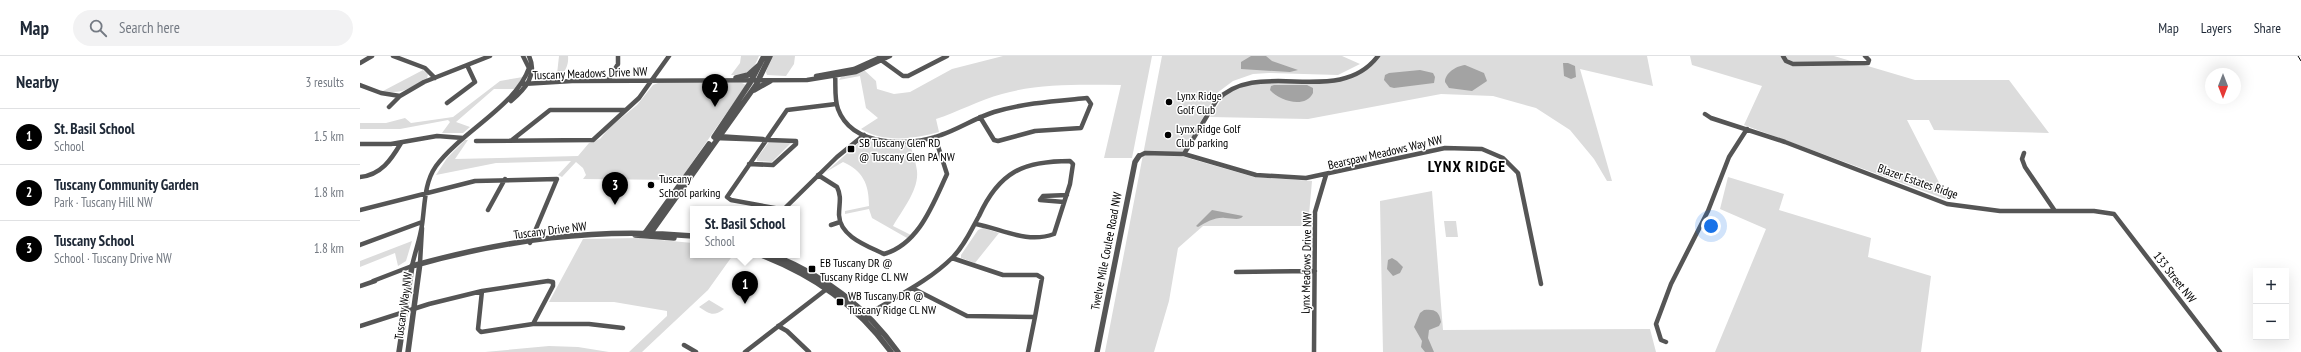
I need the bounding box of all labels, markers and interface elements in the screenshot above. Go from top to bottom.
search box [73,10,353,46]
text: Map [20,16,49,40]
icon: search [87,17,109,39]
text: Search here [119,18,180,37]
text: Map [2158,19,2179,37]
text: Layers [2201,19,2232,37]
text: Share [2254,19,2281,37]
street label: Tuscany Meadows Drive NW [532,63,648,83]
north arrow [2205,68,2241,104]
text: Nearby [16,71,59,93]
text: 3 results [305,74,344,91]
pin: 2 [702,74,728,107]
place label: Lynx Ridge Golf Club [1177,88,1222,117]
marker: Lynx Ridge Golf Club [1164,97,1174,107]
text: St. Basil School [54,119,135,138]
place label: Lynx Ridge Golf Club parking [1176,121,1241,150]
text: 1 [26,128,32,145]
text: 1.5 km [314,128,344,145]
marker: Lynx Ridge Golf Club parking [1163,130,1173,140]
street label: Bearspaw Meadows Way NW [1326,132,1444,172]
place label: SB Tuscany Glen RD @ Tuscany Glen PA NW [859,135,955,164]
text: School [54,138,84,155]
marker: SB Tuscany Glen RD @ Tuscany Glen PA NW [846,144,856,154]
district label: LYNX RIDGE [1428,156,1506,176]
street label: Blazer Estates Ridge [1876,160,1960,202]
place label: Tuscany School parking [659,171,720,200]
pin: 3 [602,172,628,205]
text: Tuscany Community Garden [54,175,199,194]
marker: Tuscany School parking [646,180,656,190]
text: 2 [26,184,32,201]
text: 1.8 km [314,184,344,201]
street label: Twelve Mile Coulee Road NW [1087,191,1125,311]
text: Park · Tuscany Hill NW [54,194,153,211]
popup [690,206,800,258]
street label: Lynx Meadows Drive NW [1298,212,1314,314]
text: St. Basil School [705,214,785,233]
your location [1701,216,1721,236]
street label: Tuscany Drive NW [513,218,587,242]
text: Tuscany School [54,231,134,250]
text: School [705,233,735,250]
text: 3 [26,240,32,257]
text: 1.8 km [314,240,344,257]
street label: 133 Street NW [2150,248,2200,306]
text: School · Tuscany Drive NW [54,250,172,267]
place label: EB Tuscany DR @ Tuscany Ridge CL NW [820,255,908,284]
marker: EB Tuscany DR @ Tuscany Ridge CL NW [807,264,817,274]
map controls [2253,268,2289,340]
button: + [2253,268,2289,304]
street label: Tuscany Way NW [391,271,415,341]
pin: 1 [732,271,758,304]
place label: WB Tuscany DR @ Tuscany Ridge CL NW [848,288,936,317]
marker: WB Tuscany DR @ Tuscany Ridge CL NW [835,297,845,307]
button: − [2253,304,2289,340]

